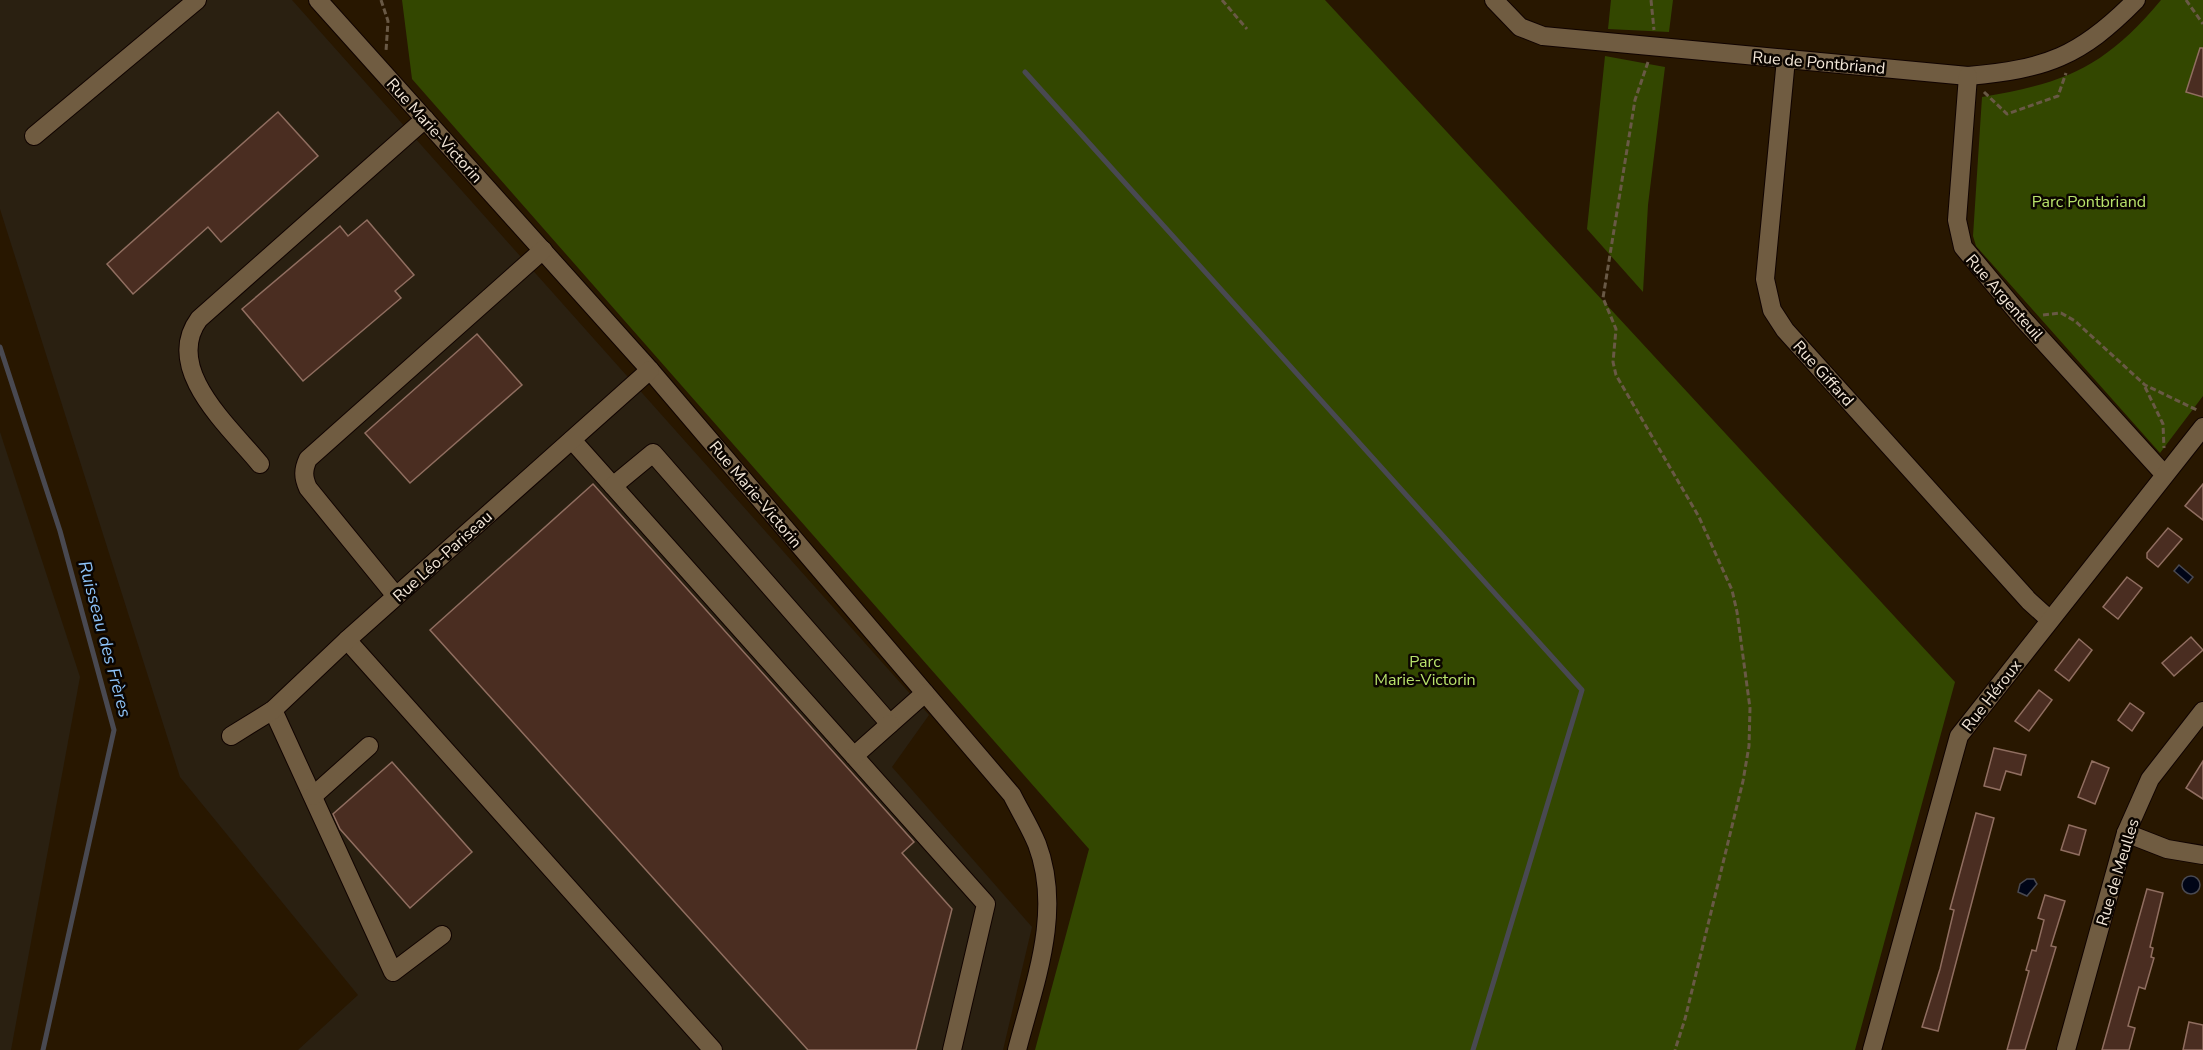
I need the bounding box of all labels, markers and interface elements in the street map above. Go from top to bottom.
street label: Rue de Pontbriand [1752,46,1886,80]
street label: Rue Marie-Victorin [381,74,487,188]
park label: Parc Pontbriand [2032,191,2146,213]
street label: Rue Argenteuil [1961,250,2048,346]
street label: Rue Giffard [1788,336,1859,411]
street label: Rue Marie-Victorin [704,436,807,553]
street label: Rue Léo-Pariseau [388,506,497,607]
water label: Ruisseau des Frères [73,558,137,720]
park label: Parc Marie-Victorin [1374,651,1476,691]
street label: Rue Héroux [1957,655,2027,736]
street label: Rue de Meulles [2091,816,2145,929]

